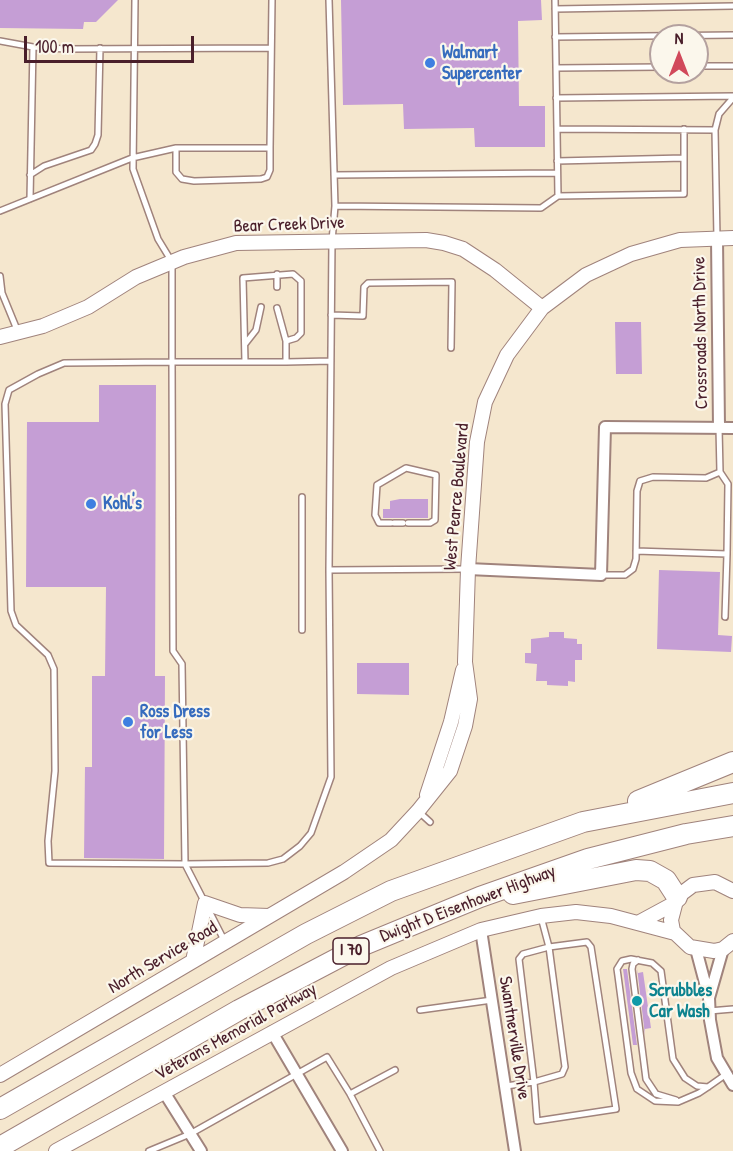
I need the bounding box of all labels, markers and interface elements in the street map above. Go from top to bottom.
scale bar [27,24,196,62]
north arrow [649,24,709,84]
text: N [675,27,683,49]
text: 100 m [35,34,74,59]
place label: Walmart Supercenter [442,42,522,84]
marker: Walmart Supercenter [423,56,437,70]
street label: Bear Creek Drive [233,212,345,238]
street label: Crossroads North Drive [689,256,713,410]
street label: West Pearce Boulevard [440,423,474,571]
place label: Kohl's [103,493,142,515]
marker: Kohl's [84,497,98,511]
place label: Ross Dress for Less [140,701,210,744]
marker: Ross Dress for Less [121,715,135,729]
street label: Dwight D Eisenhower Highway [377,861,559,947]
street label: North Service Road [105,917,221,999]
road number: I 70 [333,938,369,964]
street label: Swantnerville Drive [494,975,534,1101]
street label: Veterans Memorial Parkway [151,979,321,1085]
place label: Scrubbles Car Wash [649,980,712,1022]
marker: Scrubbles Car Wash [630,994,644,1008]

